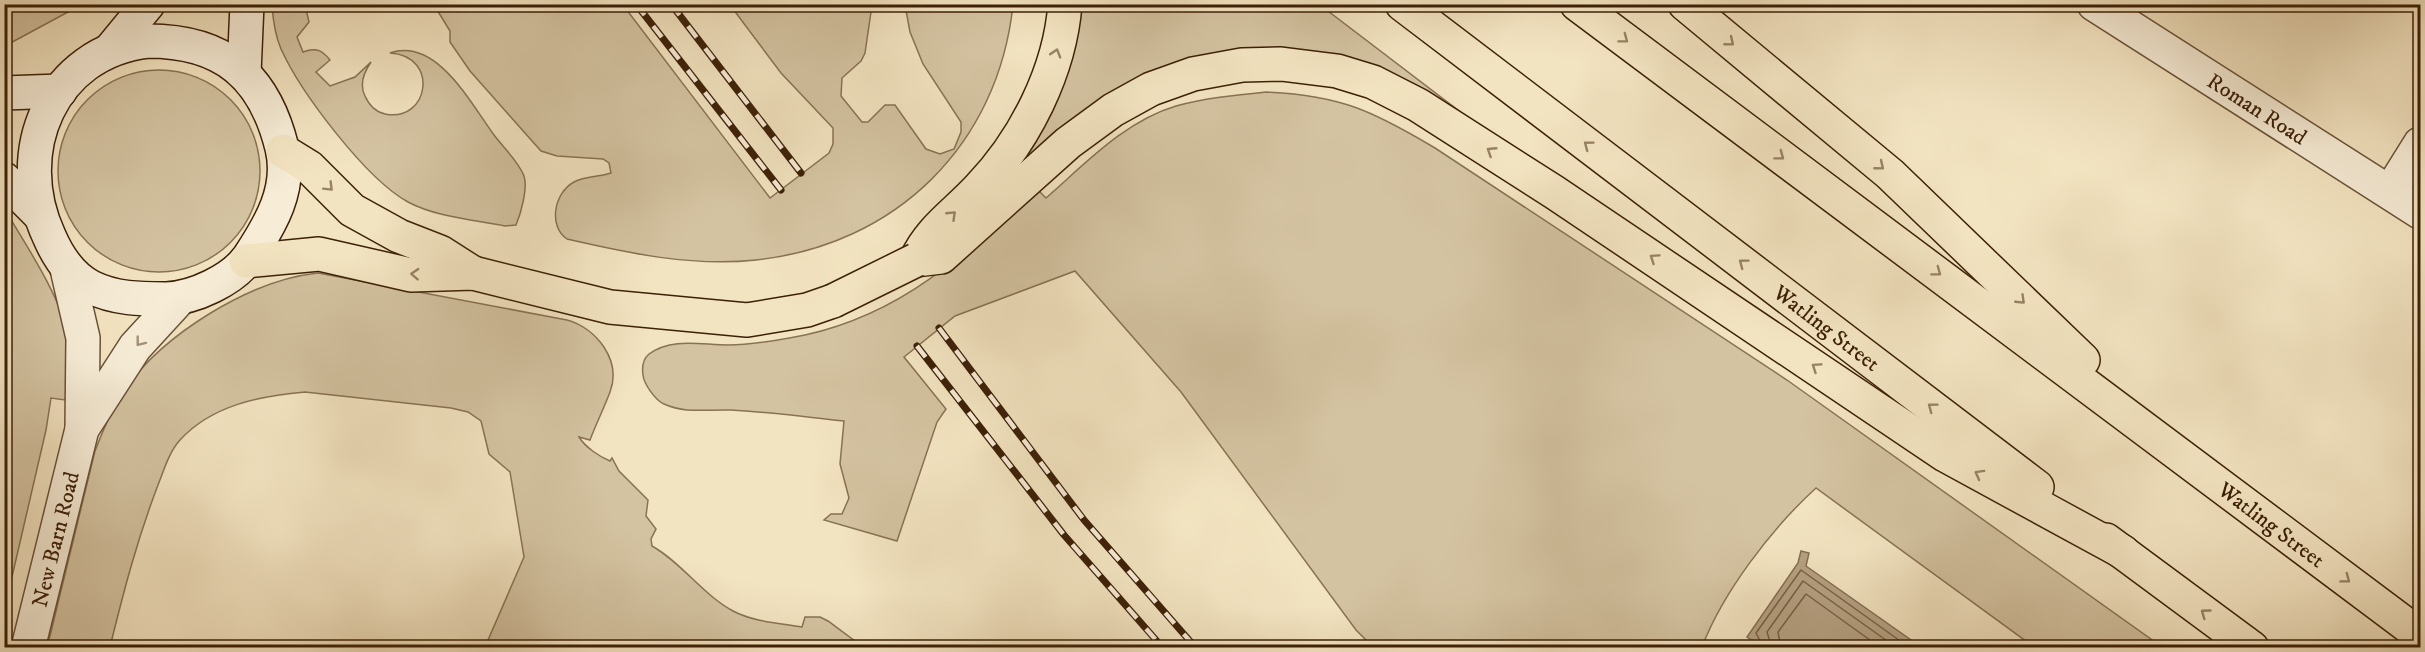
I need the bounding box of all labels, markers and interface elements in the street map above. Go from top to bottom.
one-way arrow [1617,32,1628,43]
one-way arrow [1723,34,1734,45]
one-way arrow [1049,48,1061,59]
street label: Roman Road [2202,68,2312,151]
one-way arrow [1584,142,1595,153]
one-way arrow [1487,147,1497,159]
one-way arrow [1774,149,1785,160]
one-way arrow [1873,158,1884,169]
one-way arrow [321,180,332,191]
one-way arrow [945,211,955,222]
one-way arrow [1650,254,1661,265]
one-way arrow [1739,260,1750,271]
one-way arrow [1930,265,1941,276]
one-way arrow [410,267,419,280]
street label: Watling Street [1767,279,1885,378]
one-way arrow [2015,293,2025,304]
one-way arrow [137,335,148,346]
one-way arrow [1812,363,1823,374]
one-way arrow [1928,403,1939,414]
street label: New Barn Road [27,469,86,610]
one-way arrow [1975,470,1985,481]
street label: Watling Street [2211,476,2330,574]
one-way arrow [2339,571,2350,582]
one-way arrow [2201,609,2212,620]

